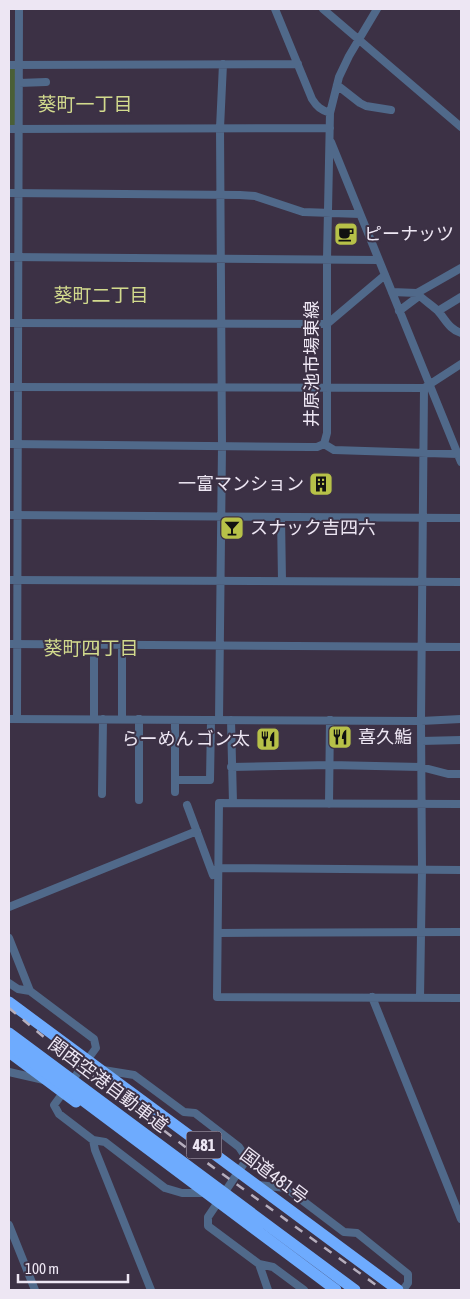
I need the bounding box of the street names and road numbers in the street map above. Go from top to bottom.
street label: 井原池市場東線 [301,301,322,427]
street label: 関西空港自動車道 [44,1033,172,1136]
road number: 481 [186,1132,222,1158]
street label: 国道481号 [236,1143,312,1208]

